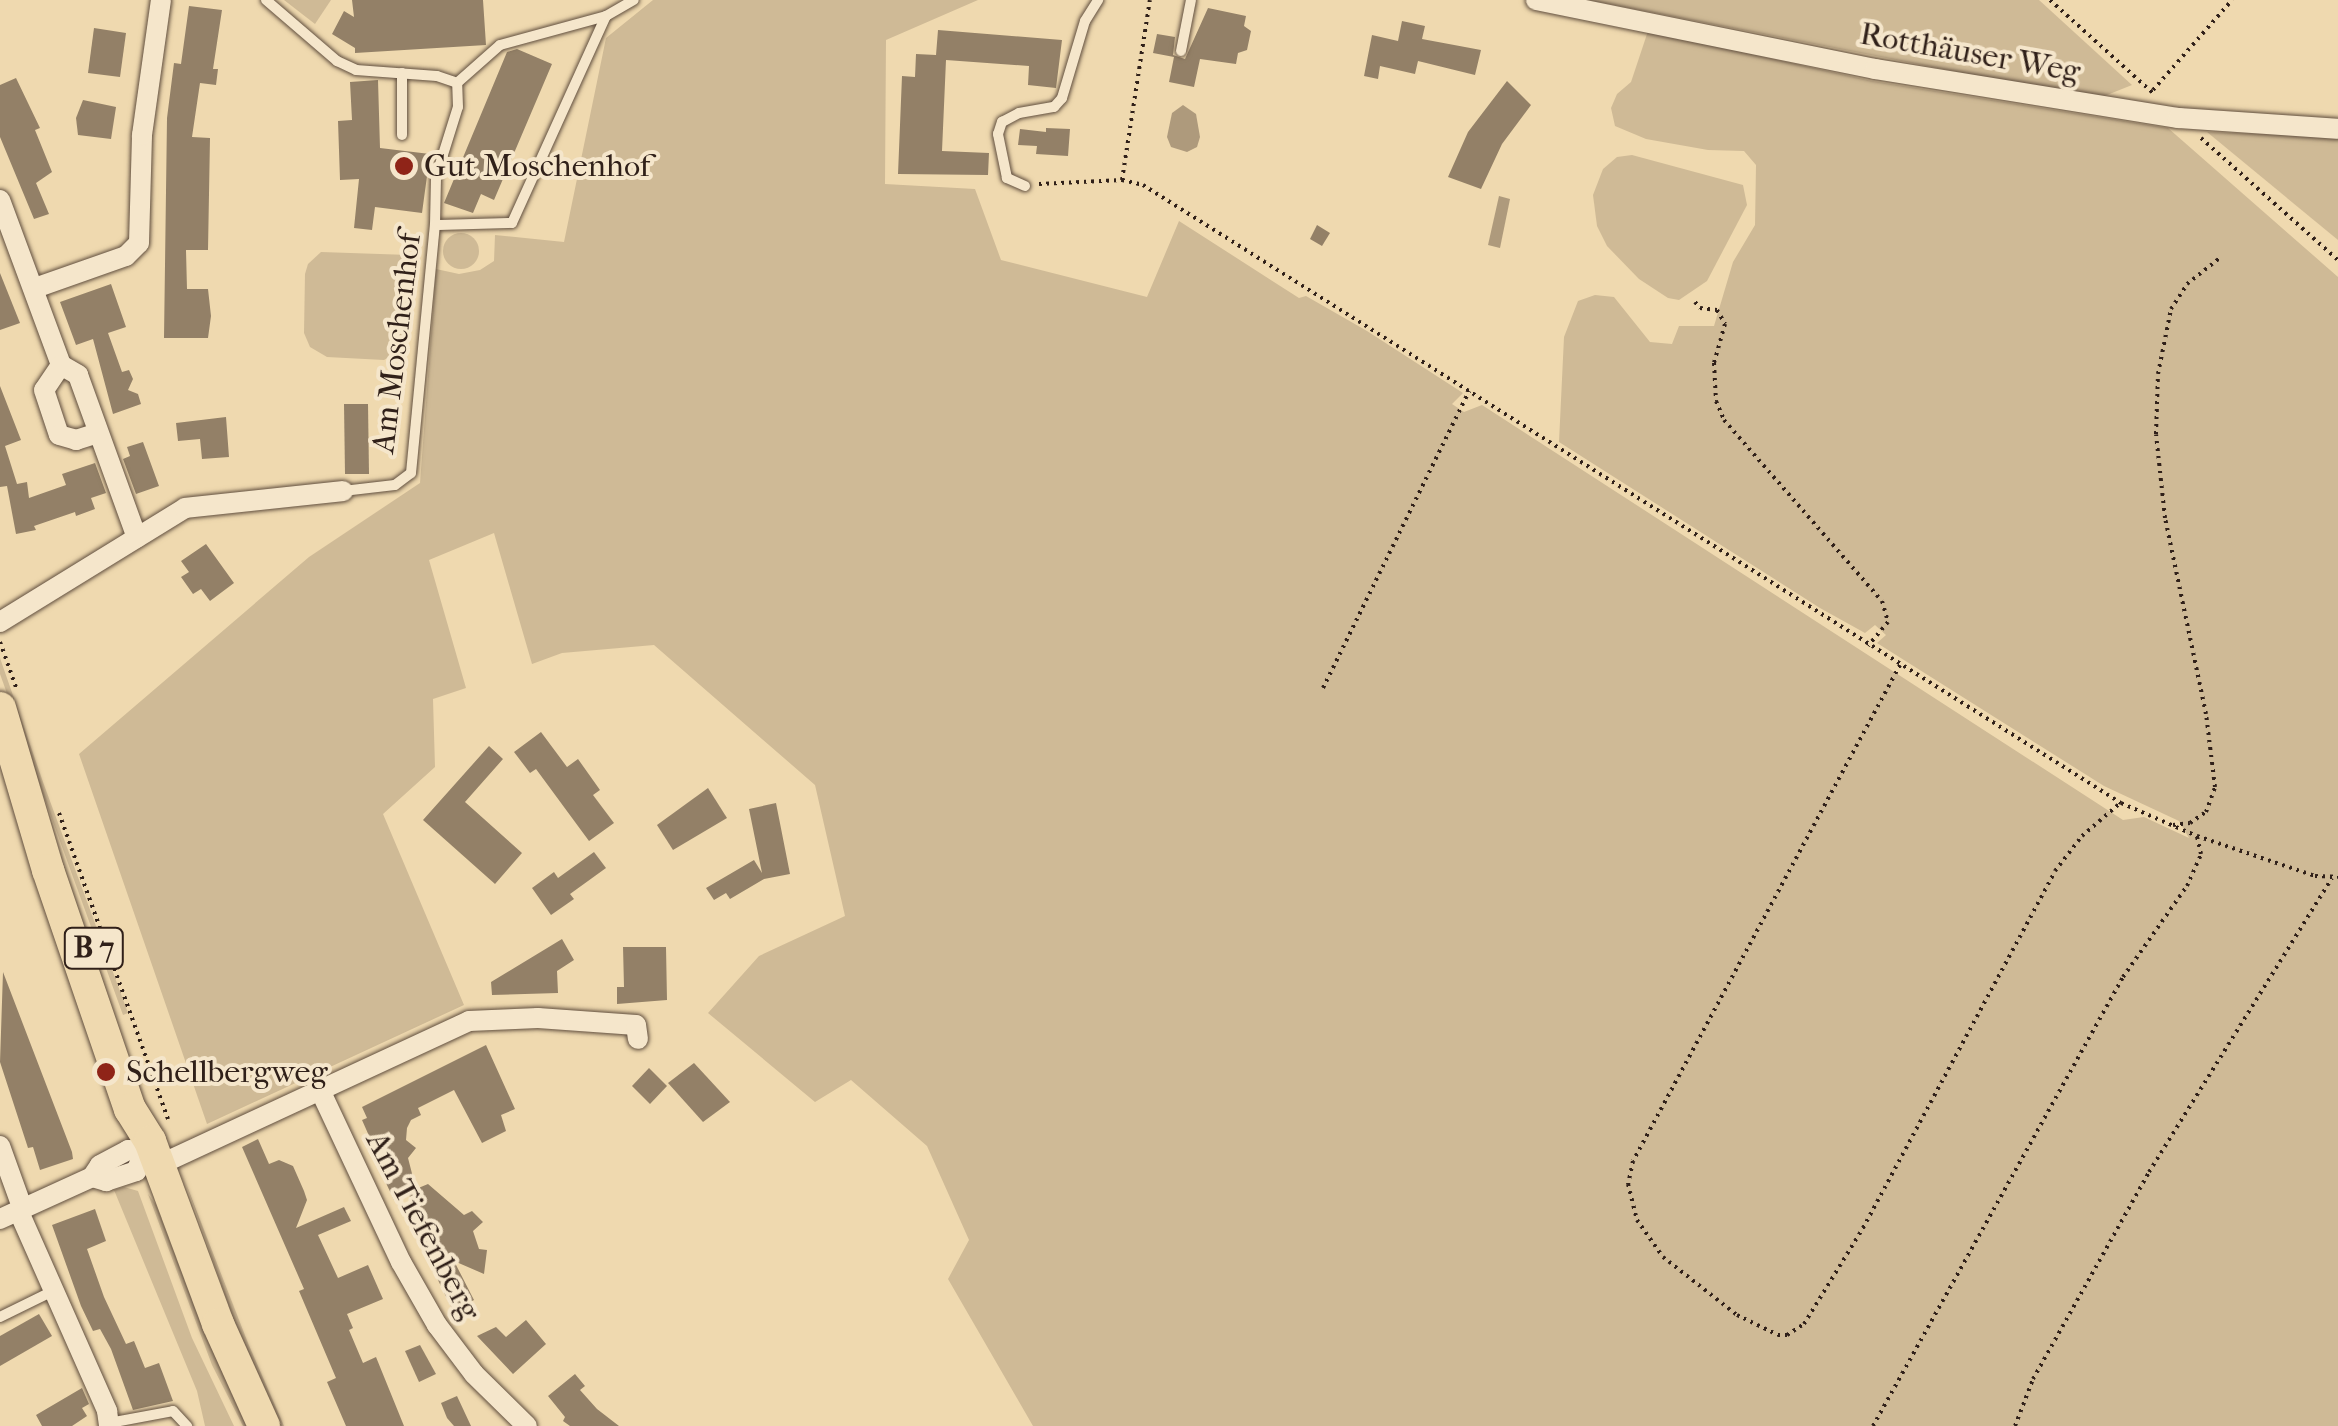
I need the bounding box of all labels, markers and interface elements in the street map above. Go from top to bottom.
street label: Rotthäuser Weg [1857,15,2083,91]
place label: Gut Moschenhof [424,147,650,185]
marker: Gut Moschenhof [393,155,415,177]
street label: Am Moschenhof [364,231,430,455]
road number: B 7 [62,923,126,973]
place label: Schellbergweg [126,1053,327,1091]
marker: Schellbergweg [95,1061,117,1083]
street label: Am Tiefenberg [357,1125,489,1327]

